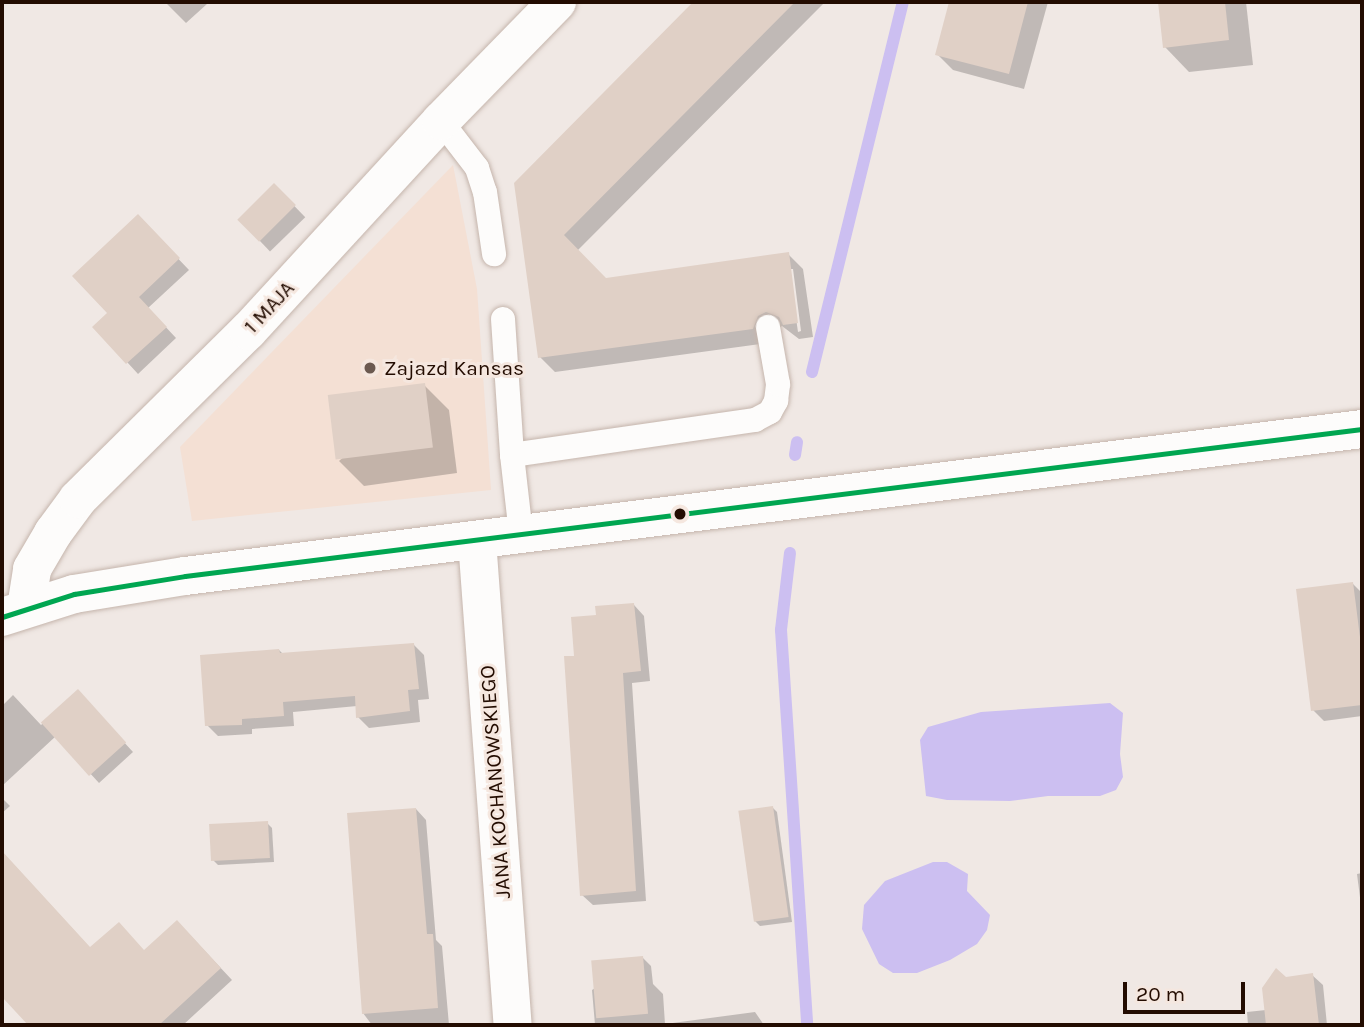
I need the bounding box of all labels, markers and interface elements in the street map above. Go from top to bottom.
street label: 1 MAJA [239,276,299,338]
place label: Zajazd Kansas [384,355,524,381]
marker: Zajazd Kansas [362,360,378,376]
unlabelled marker [673,507,687,521]
street label: JANA KOCHANOWSKIEGO [474,664,516,900]
scale bar [1126,968,1248,1012]
text: 20 m [1136,982,1185,1006]

